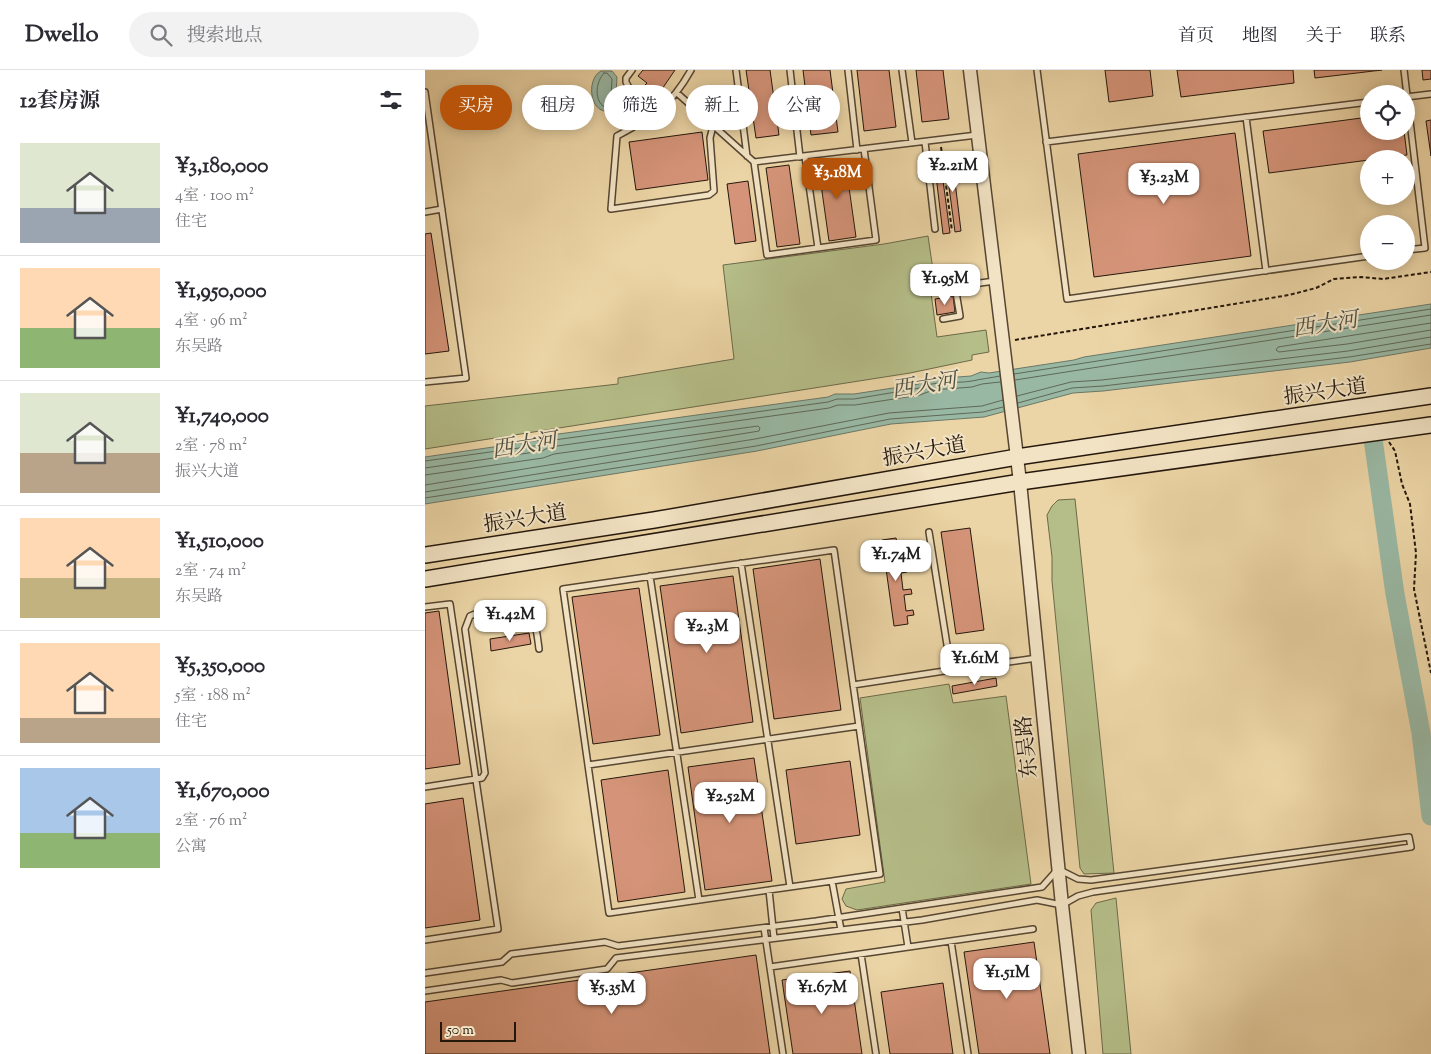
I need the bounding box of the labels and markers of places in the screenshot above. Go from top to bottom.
pin: ¥2.21M [912,150,994,193]
pin: ¥3.18M [796,158,878,200]
pin: ¥3.23M [1123,162,1205,205]
pin: ¥1.95M [904,264,986,306]
pin: ¥1.74M [855,540,937,582]
pin: ¥1.42M [469,600,551,642]
pin: ¥2.3M [672,612,742,654]
pin: ¥1.61M [934,644,1016,686]
pin: ¥2.52M [689,782,771,824]
pin: ¥1.51M [966,958,1048,1000]
pin: ¥5.35M [571,972,653,1015]
pin: ¥1.67M [781,972,863,1015]

